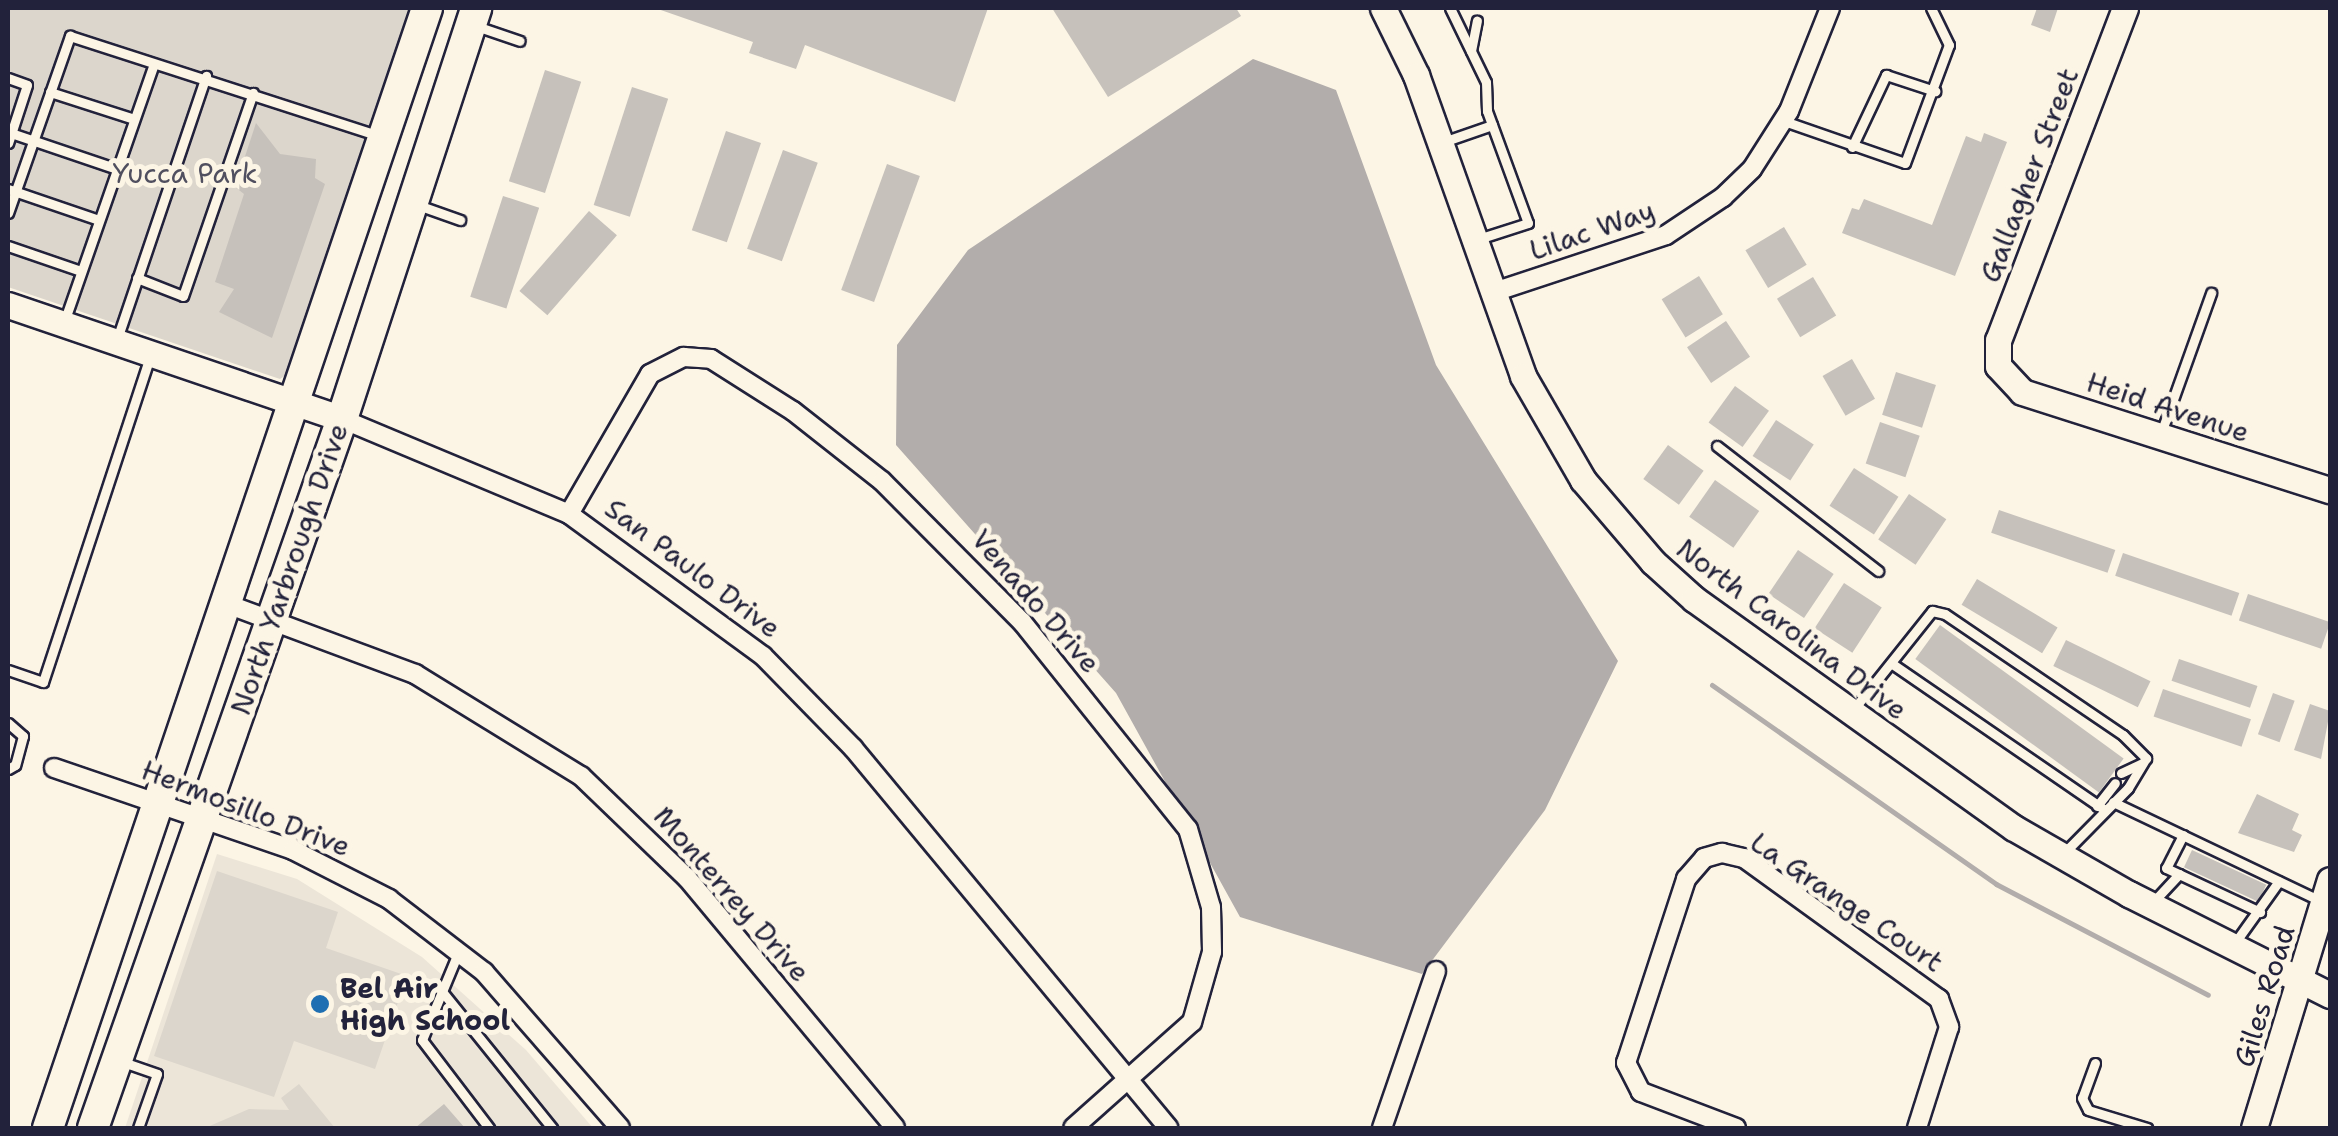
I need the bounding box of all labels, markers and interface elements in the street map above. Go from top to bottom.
street label: Gallagher Street [1973,63,2085,287]
park label: Yucca Park [113,156,257,190]
street label: Lilac Way [1525,193,1659,267]
street label: Heid Avenue [2082,365,2254,449]
street label: North Yarbrough Drive [223,419,355,719]
street label: San Paulo Drive [599,491,787,645]
street label: Venado Drive [965,522,1107,680]
street label: North Carolina Drive [1670,531,1914,727]
street label: Hermosillo Drive [137,753,355,863]
street label: Monterrey Drive [647,800,817,988]
street label: La Grange Court [1744,825,1950,979]
street label: Giles Road [2227,921,2301,1071]
place label: Bel Air High School [340,971,510,1037]
marker: Bel Air High School [309,993,331,1015]

